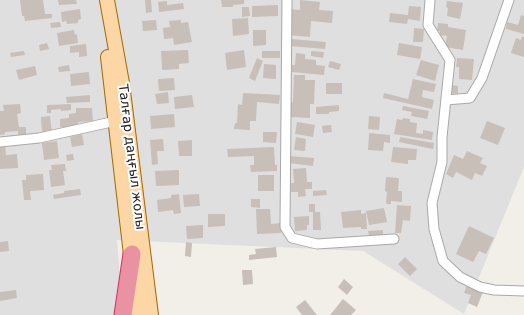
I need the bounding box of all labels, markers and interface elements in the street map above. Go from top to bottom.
street label: Талғар даңғыл жолы [114,83,148,231]

